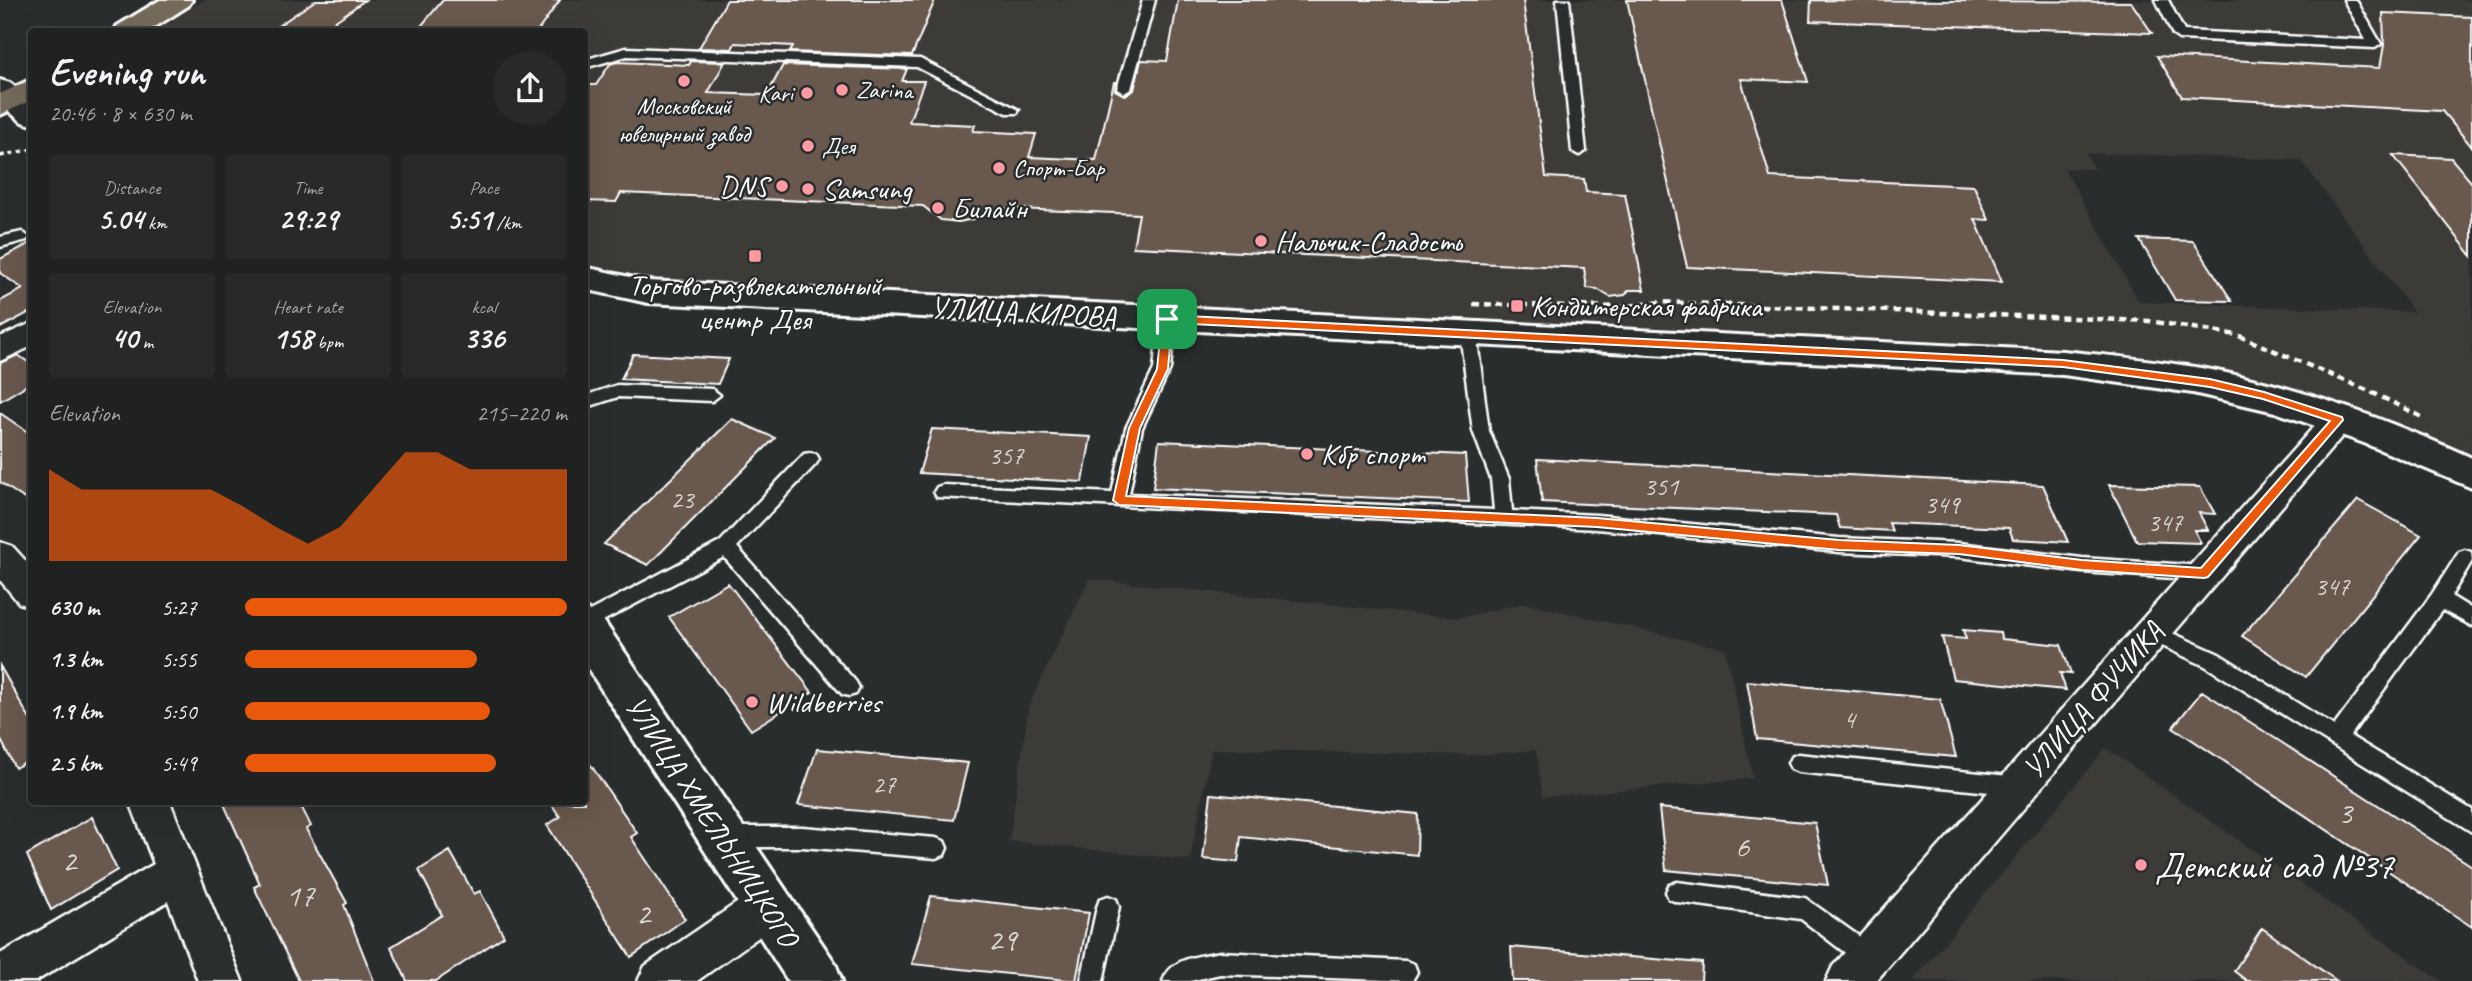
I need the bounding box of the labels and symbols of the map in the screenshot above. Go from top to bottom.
marker: Московский ювелирный завод [676,73,692,89]
place label: Zarina [856,75,914,105]
place label: Kari [758,78,796,108]
marker: Zarina [834,82,850,98]
marker: Kari [799,85,815,101]
place label: Московский ювелирный завод [618,91,753,150]
place label: Дея [822,131,856,161]
marker: Дея [800,138,816,154]
place label: Спорт-Бар [1013,153,1105,183]
marker: Спорт-Бар [991,160,1007,176]
place label: DNS [719,167,772,205]
place label: Samsung [822,170,913,208]
marker: DNS [774,178,790,194]
marker: Samsung [800,181,816,197]
place label: Билайн [952,189,1028,227]
marker: Билайн [930,200,946,216]
place label: Нальчик-Сладость [1275,222,1463,260]
marker: Нальчик-Сладость [1253,233,1269,249]
marker: Торгово-развлекательный центр Дея [747,248,763,264]
place label: Торгово-развлекательный центр Дея [628,266,883,338]
place label: Кондитерская фабрика [1531,287,1764,325]
street label: УЛИЦА КИРОВА [929,288,1118,336]
pin [1137,289,1197,349]
marker: Кондитерская фабрика [1509,298,1525,314]
place label: Кбр спорт [1321,435,1427,473]
house number: 357 [988,439,1025,472]
marker: Кбр спорт [1299,446,1315,462]
house number: 351 [1643,470,1680,503]
house number: 23 [670,483,696,516]
house number: 349 [1924,488,1962,521]
house number: 347 [2147,506,2184,539]
house number: 347 [2314,570,2351,603]
street label: УЛИЦА ФУЧИКА [2014,613,2172,787]
place label: Wildberries [766,683,884,721]
street label: УЛИЦА ХМЕЛЬНИЦКОГО [617,689,809,956]
marker: Wildberries [744,694,760,710]
house number: 4 [1843,703,1857,736]
house number: 27 [872,768,897,801]
house number: 3 [2338,792,2355,833]
house number: 6 [1735,826,1751,867]
house number: 2 [62,840,79,881]
place label: Детский сад №37 [2155,842,2396,889]
marker: Детский сад №37 [2133,857,2149,873]
house number: 17 [286,875,316,916]
house number: 2 [636,893,653,934]
house number: 29 [988,919,1019,960]

